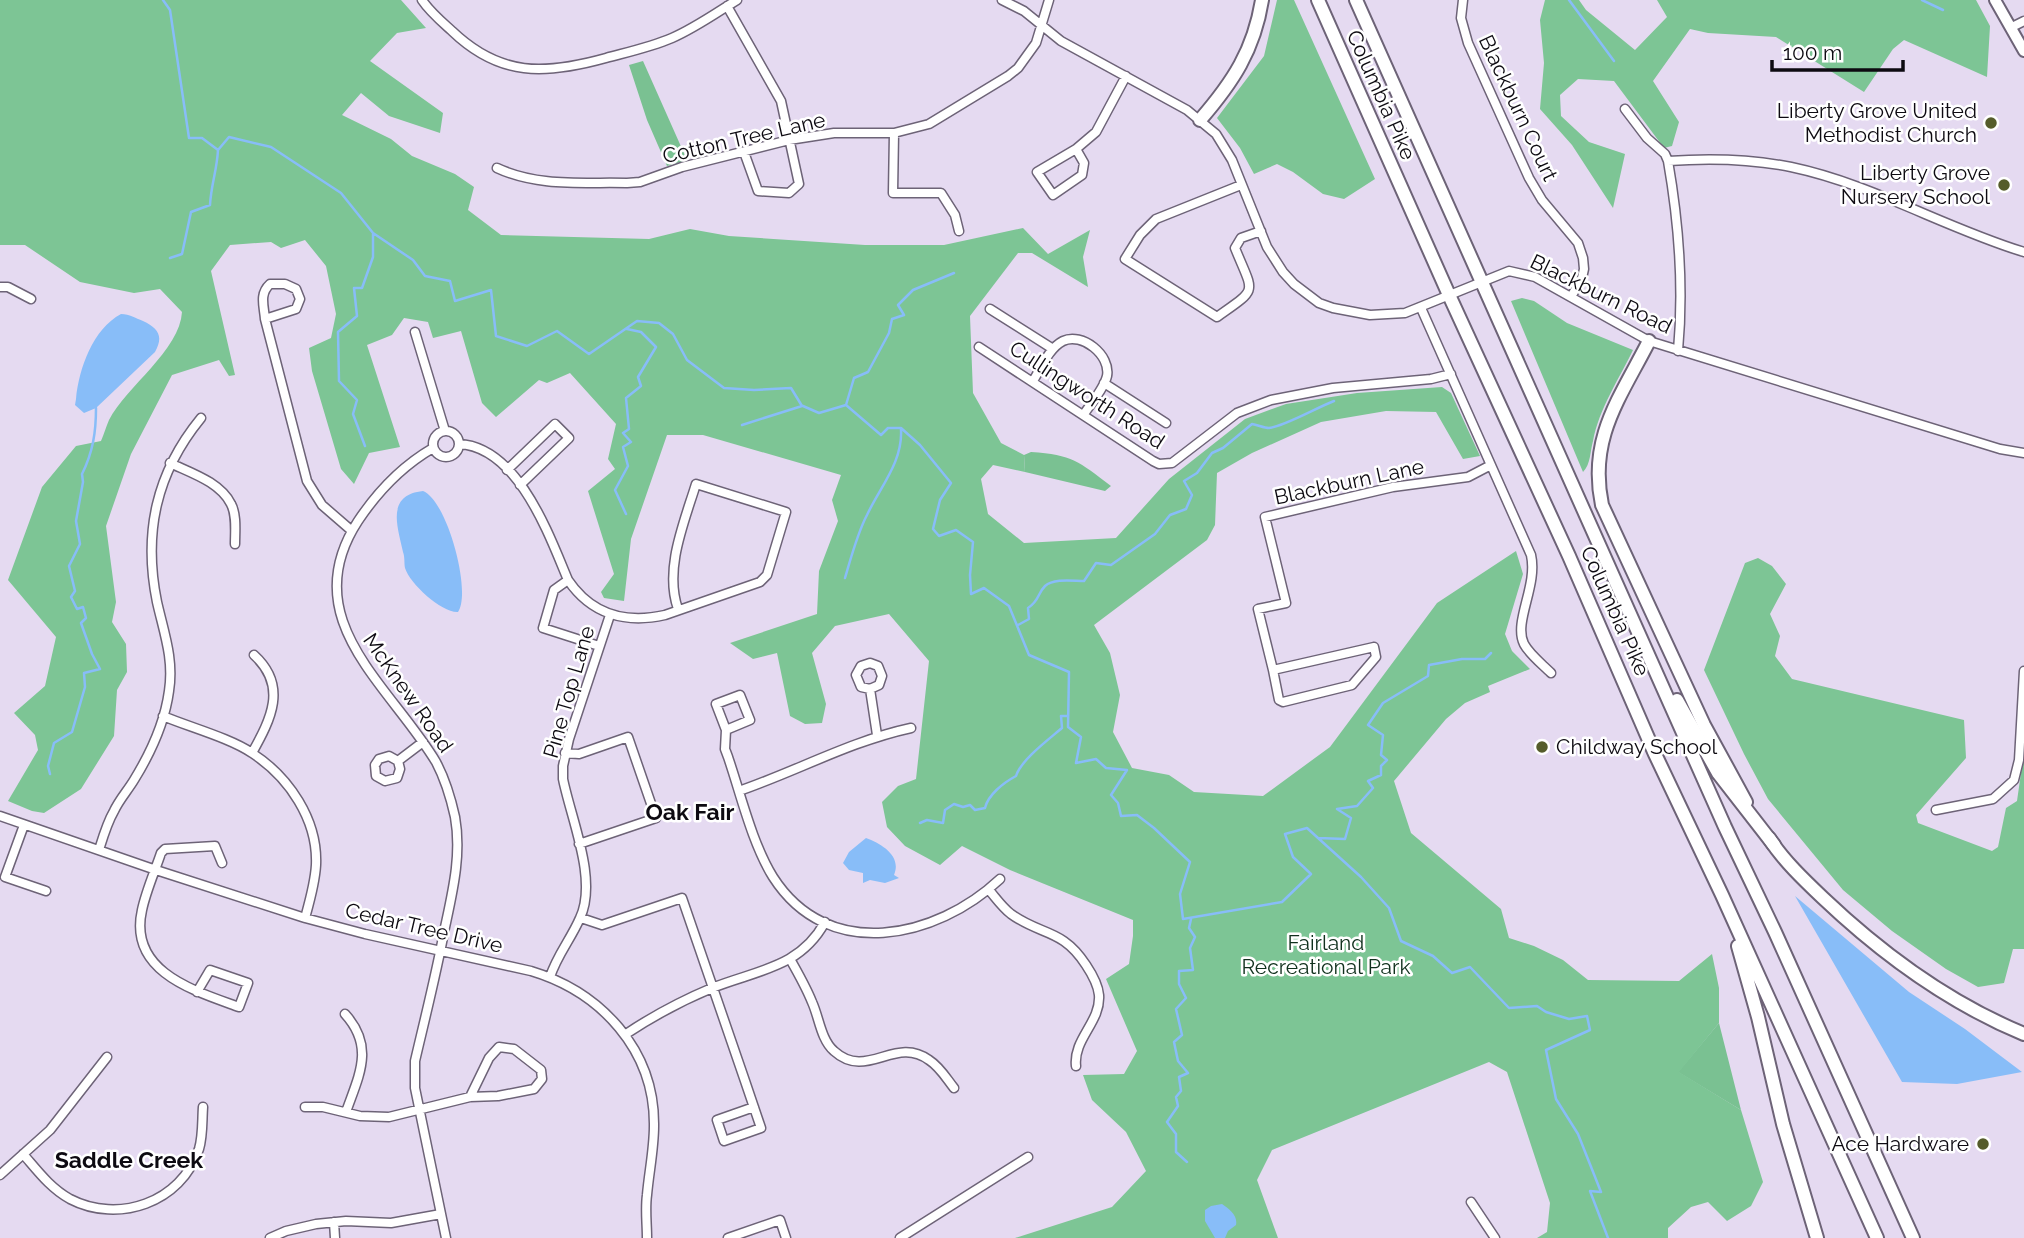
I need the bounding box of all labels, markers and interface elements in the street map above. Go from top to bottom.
street label: Columbia Pike [1342,26,1421,163]
scale bar [1772,28,1903,72]
street label: Blackburn Court [1474,31,1563,185]
text: 100 m [1783,40,1842,65]
place label: Liberty Grove United Methodist Church [1777,98,1977,147]
street label: Cotton Tree Lane [660,107,828,168]
marker: Liberty Grove United Methodist Church [1983,115,1999,131]
place label: Liberty Grove Nursery School [1841,160,1990,209]
marker: Liberty Grove Nursery School [1996,177,2012,193]
street label: Blackburn Road [1526,248,1676,339]
street label: Cullingworth Road [1005,335,1169,454]
street label: Blackburn Lane [1272,453,1426,510]
street label: Columbia Pike [1576,542,1655,679]
street label: Pine Top Lane [538,623,599,761]
street label: McKnew Road [358,628,459,757]
place label: Childway School [1556,734,1718,759]
marker: Childway School [1534,739,1550,755]
district label: Oak Fair [646,798,735,825]
street label: Cedar Tree Drive [343,897,505,958]
park label: Fairland Recreational Park [1241,930,1411,979]
place label: Ace Hardware [1831,1131,1969,1156]
marker: Ace Hardware [1975,1136,1991,1152]
district label: Saddle Creek [55,1146,203,1173]

